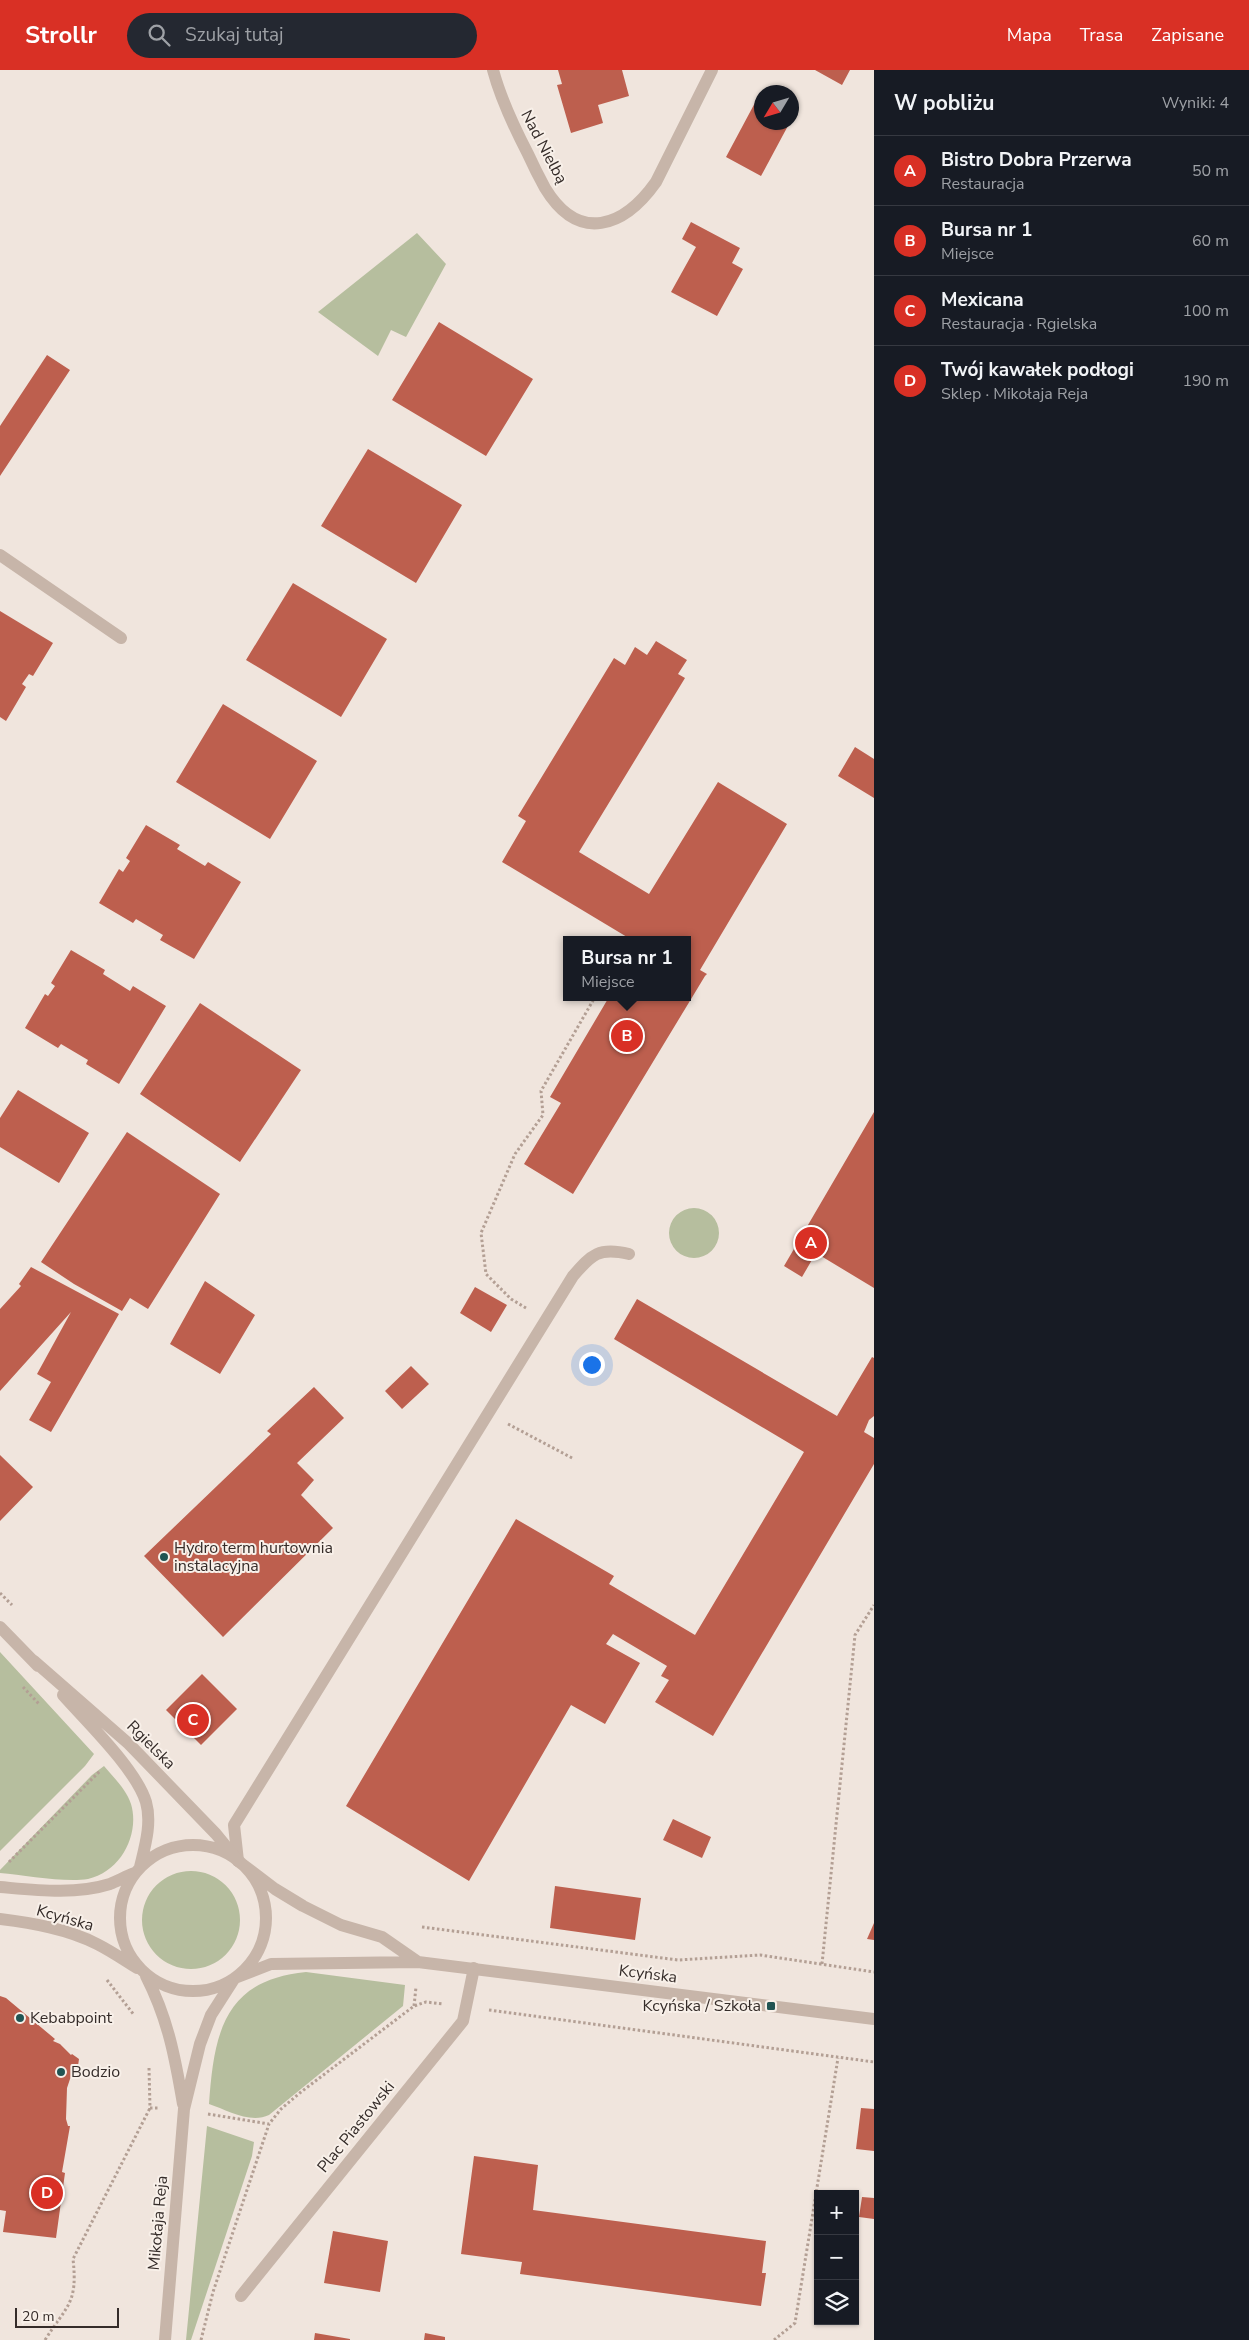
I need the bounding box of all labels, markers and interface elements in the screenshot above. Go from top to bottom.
search box [127,13,477,58]
text: Strollr [25,19,97,51]
icon: search [145,21,173,49]
text: Szukaj tutaj [185,22,284,48]
text: Mapa [1007,23,1052,47]
text: Trasa [1080,23,1123,47]
text: Zapisane [1151,23,1224,47]
north arrow [754,85,799,130]
text: W pobliżu [894,89,995,117]
text: Wyniki: 4 [1162,92,1229,114]
street label: Nad Nielbą [515,106,573,188]
text: Bistro Dobra Przerwa [941,147,1132,173]
text: A [904,160,916,182]
text: 50 m [1192,160,1229,182]
text: Restauracja [941,173,1025,195]
text: Bursa nr 1 [941,217,1032,243]
text: B [904,230,916,252]
text: 60 m [1192,230,1229,252]
text: Miejsce [941,243,994,265]
text: Mexicana [941,287,1024,313]
text: C [905,300,915,322]
text: 100 m [1182,300,1229,322]
text: Restauracja · Rgielska [941,313,1097,335]
text: Twój kawałek podłogi [941,357,1134,383]
text: D [904,370,916,392]
text: 190 m [1182,370,1229,392]
text: Sklep · Mikołaja Reja [941,383,1088,405]
popup [563,936,691,1001]
text: Bursa nr 1 [581,945,673,971]
text: Miejsce [581,971,634,993]
pin: B [611,1017,643,1055]
pin: A [795,1224,827,1262]
your location [579,1352,605,1378]
place label: Hydro term hurtownia instalacyjna [174,1537,333,1577]
marker: Hydro term hurtownia instalacyjna [158,1551,170,1563]
pin: C [177,1701,209,1739]
street label: Rgielska [122,1716,180,1774]
street label: Kcyńska [34,1899,96,1937]
street label: Kcyńska [618,1960,678,1988]
place label: Kcyńska / Szkoła [642,1995,761,2017]
marker: Kcyńska / Szkoła [765,2000,777,2012]
place label: Kebabpoint [30,2007,112,2029]
marker: Kebabpoint [14,2012,26,2024]
place label: Bodzio [71,2061,120,2083]
marker: Bodzio [55,2066,67,2078]
street label: Plac Piastowski [312,2077,400,2177]
pin: D [31,2174,63,2212]
street label: Mikołaja Reja [143,2175,173,2271]
map controls [814,2190,859,2325]
button: + [814,2190,859,2235]
button: − [814,2235,859,2280]
button: layers [814,2280,859,2325]
scale bar [15,2305,119,2328]
text: 20 m [22,2307,54,2326]

